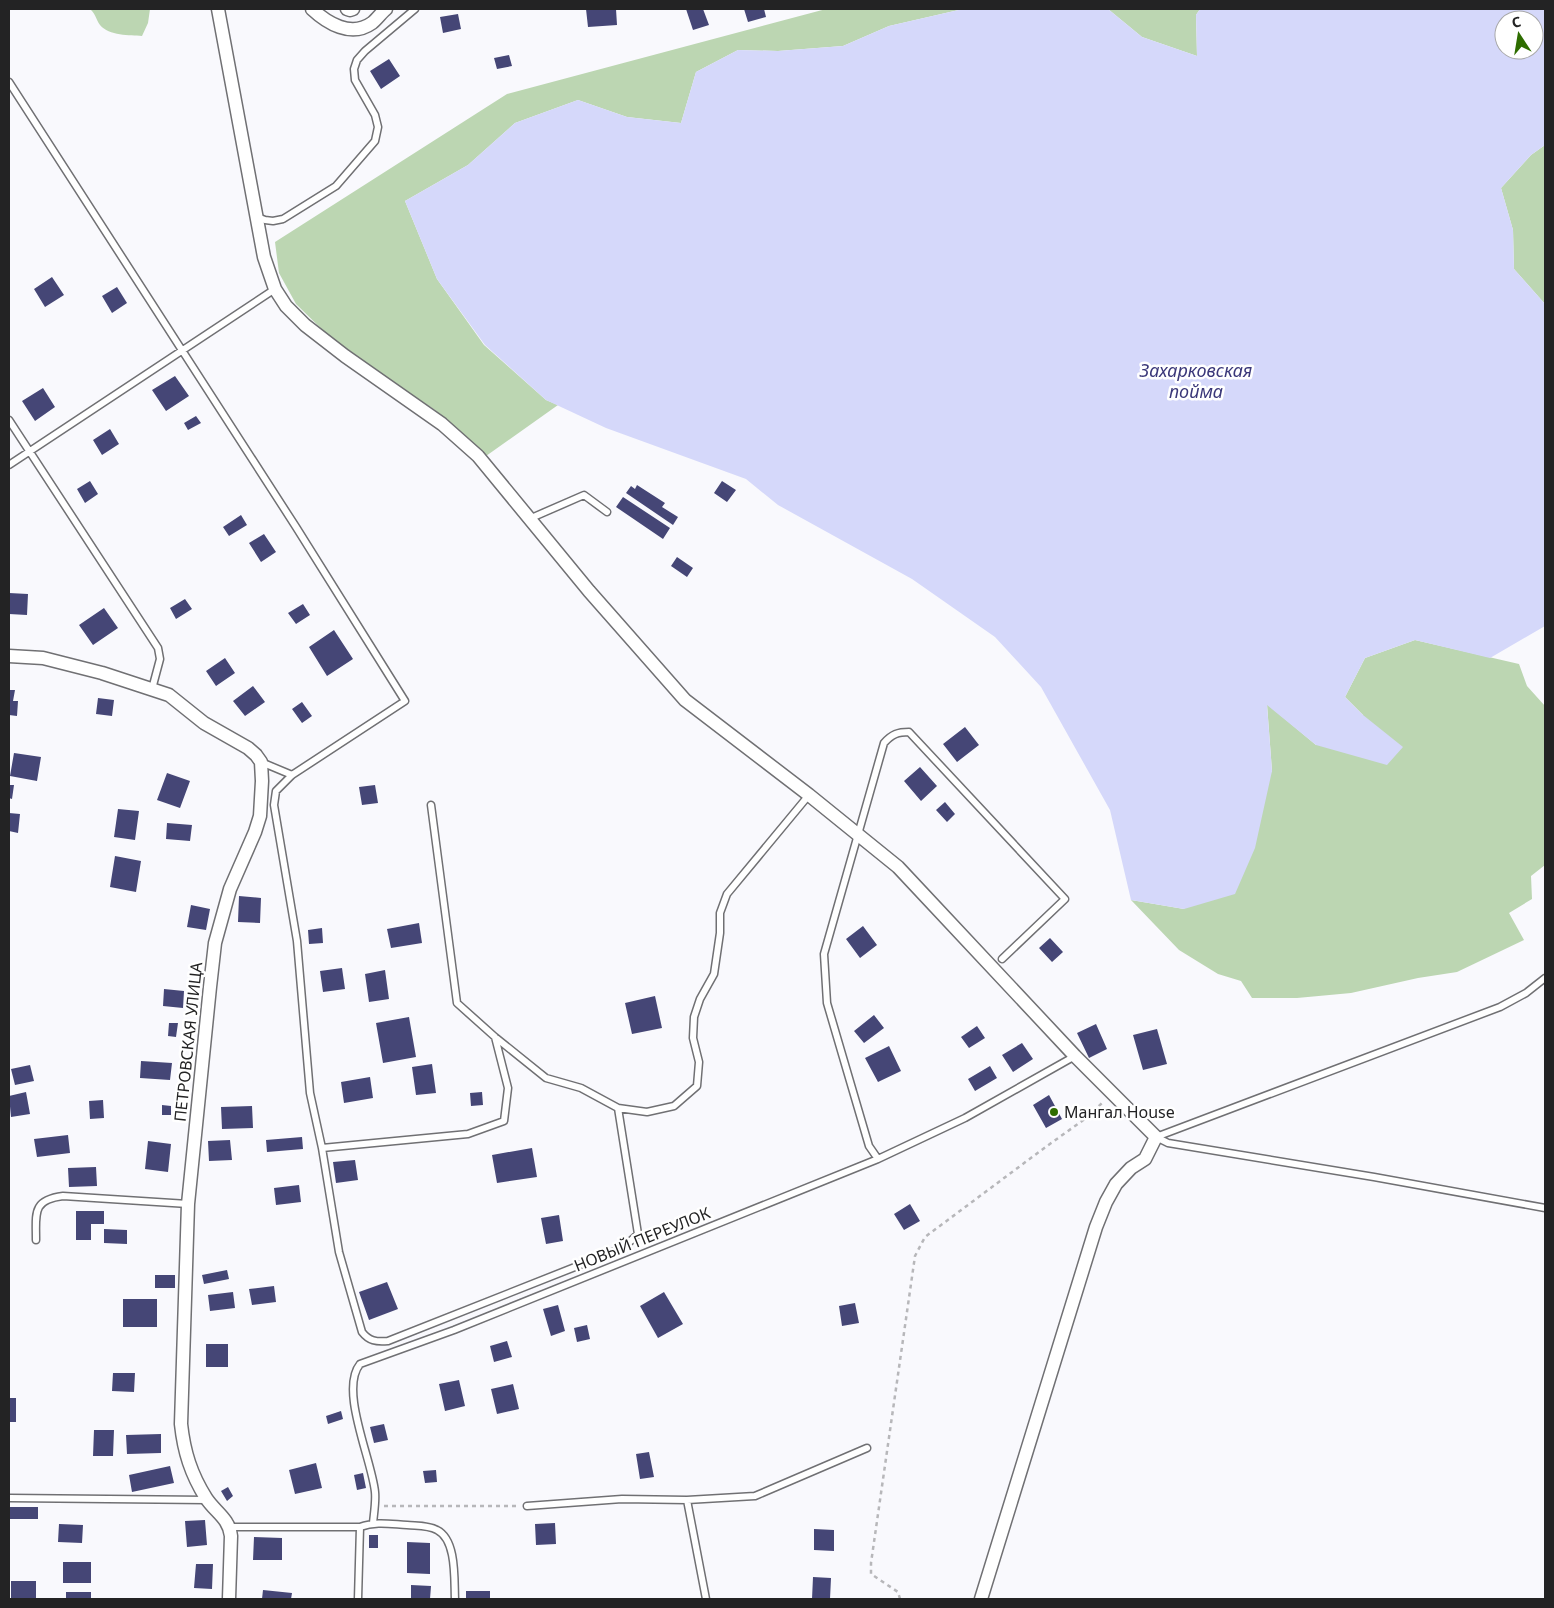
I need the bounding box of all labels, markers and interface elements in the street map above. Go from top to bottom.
north arrow [1494,10,1544,60]
text: С [1510,12,1523,32]
water label: Захарковская пойма [1139,358,1252,403]
street label: ПЕТРОВСКАЯ УЛИЦА [169,960,207,1123]
place label: Мангал House [1064,1101,1175,1123]
marker: Мангал House [1048,1106,1060,1118]
street label: НОВЫЙ ПЕРЕУЛОК [571,1202,713,1276]

